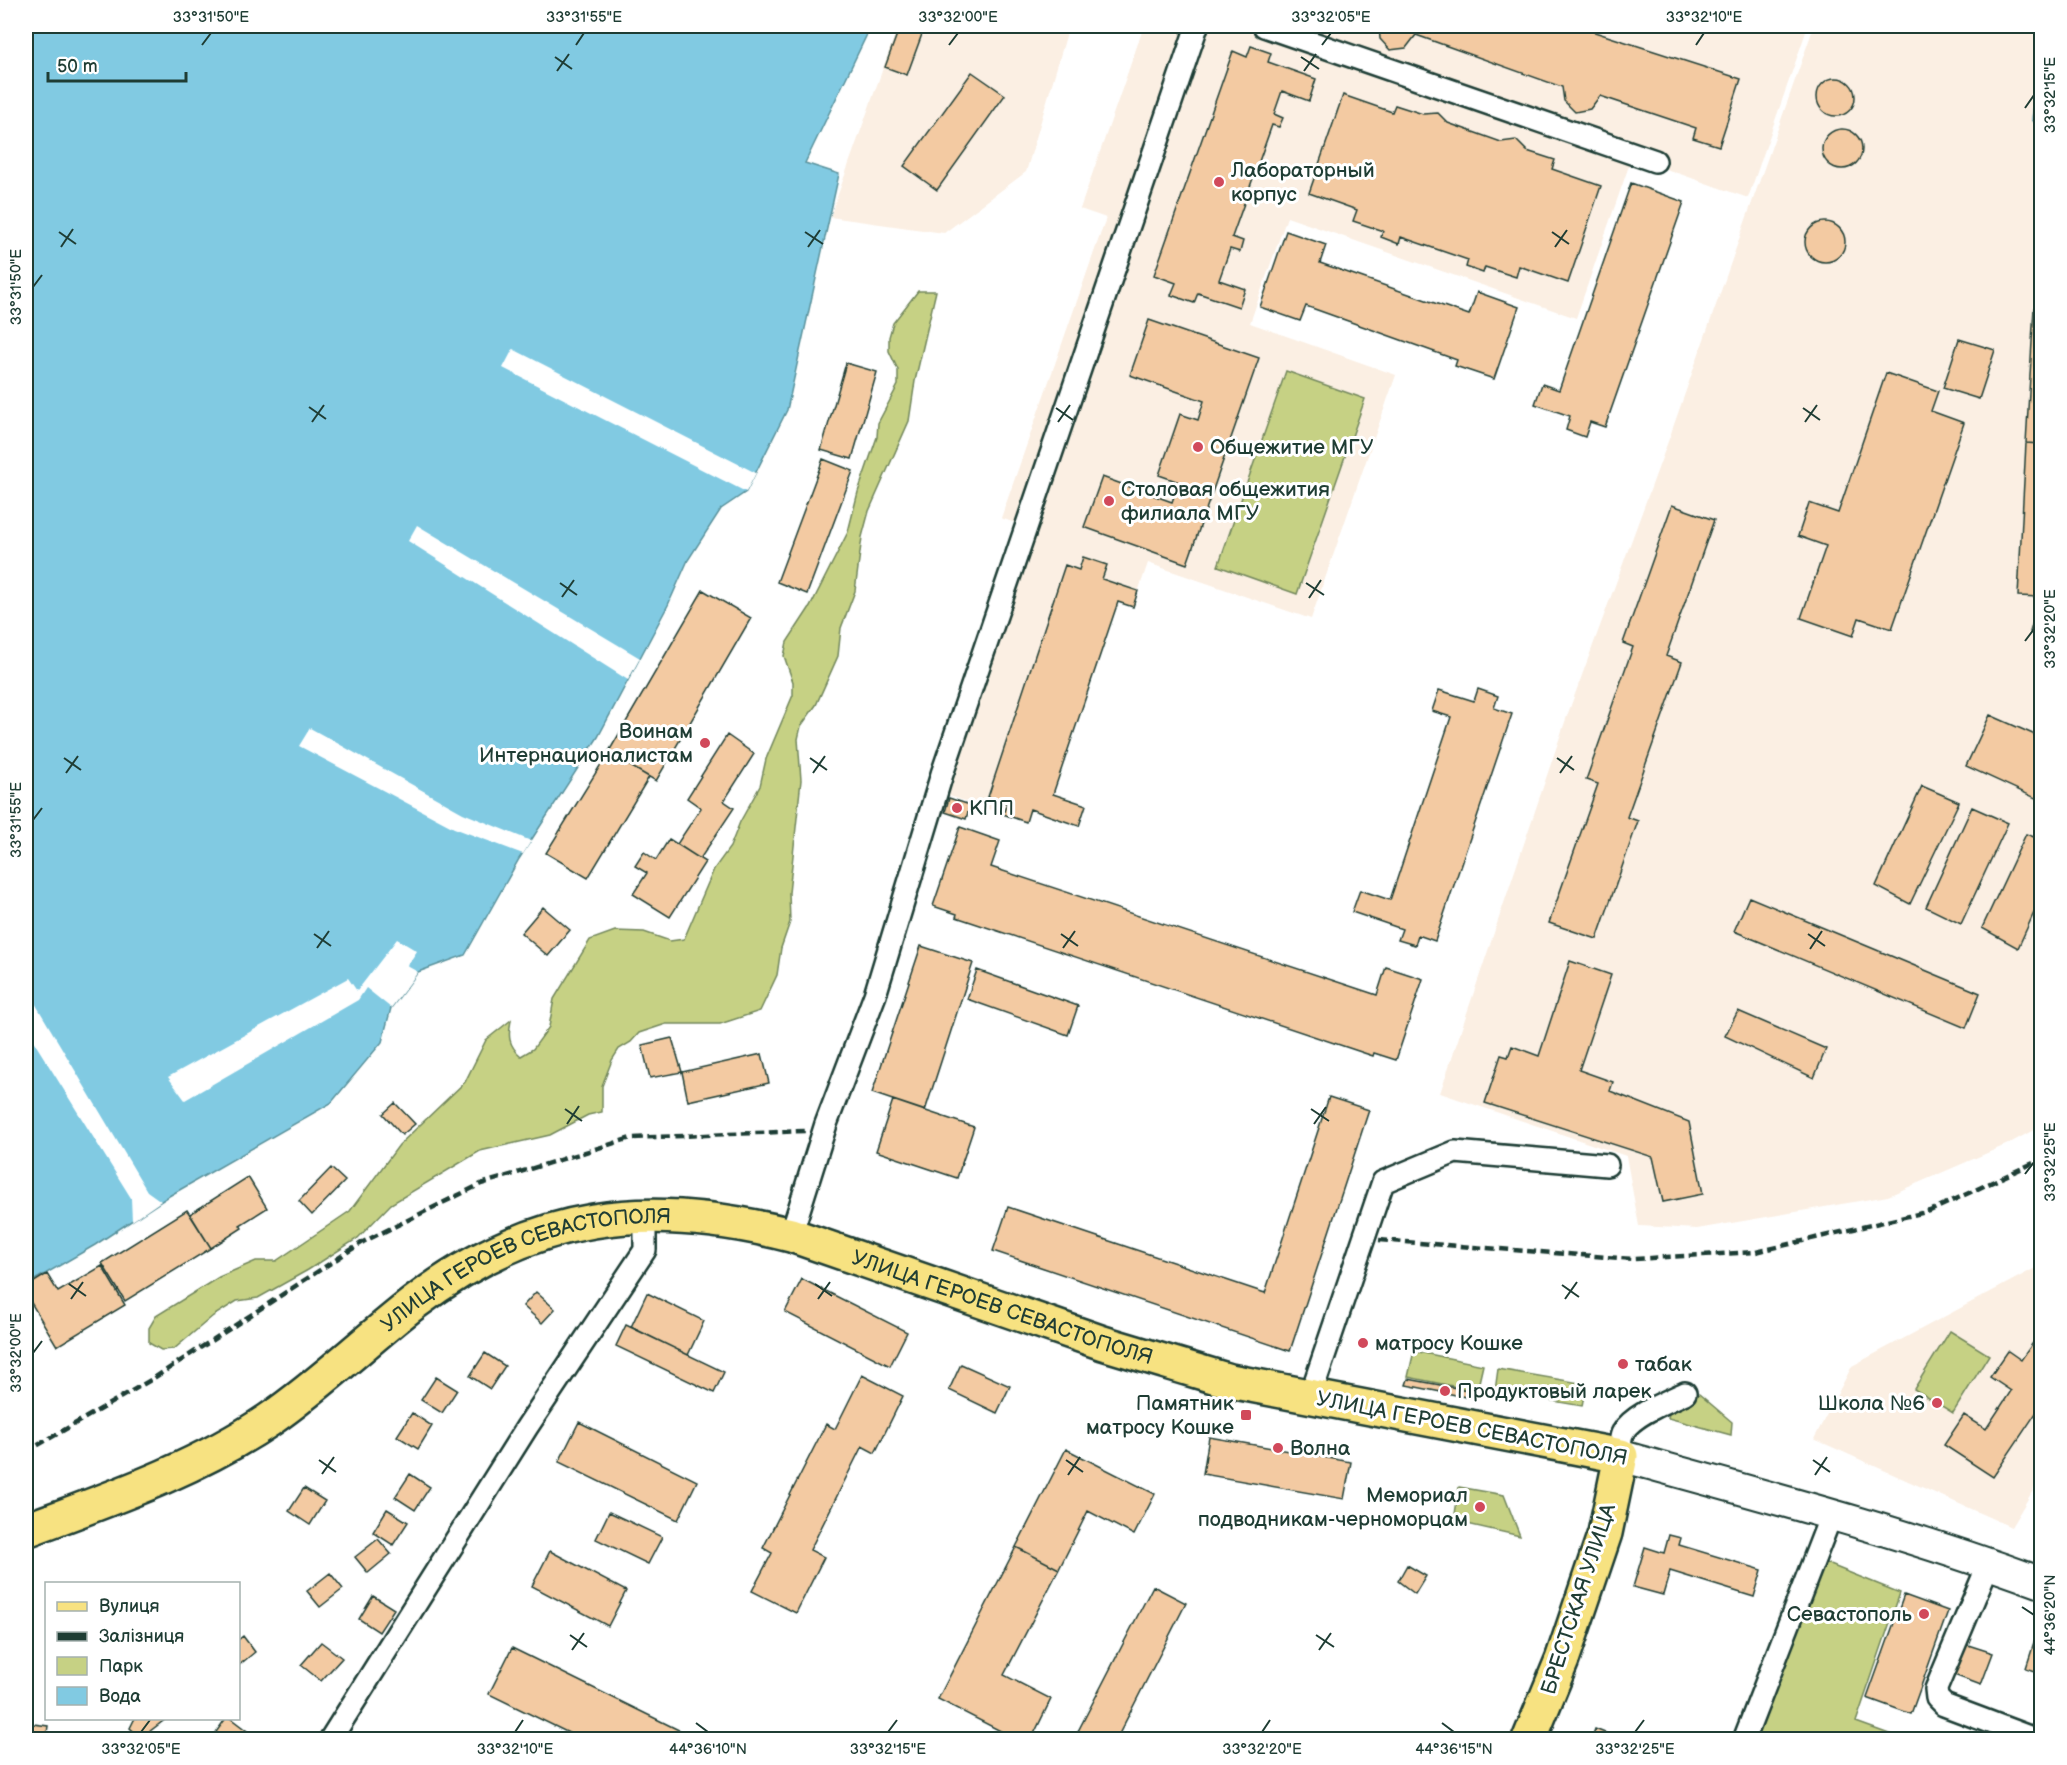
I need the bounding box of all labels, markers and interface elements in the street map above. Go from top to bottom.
text: 33°31'50"E [173,8,249,27]
text: 33°31'55"E [546,8,622,27]
text: 33°32'00"E [918,8,998,27]
text: 33°32'05"E [1291,8,1371,27]
text: 33°32'10"E [1666,8,1742,27]
scale bar [48,45,186,83]
text: 50 m [57,56,98,77]
text: 33°32'15"E [2041,57,2060,133]
place label: Лабораторный корпус [1230,158,1375,207]
marker: Лабораторный корпус [1212,175,1226,189]
text: 33°31'50"E [7,249,26,325]
place label: Общежитие МГУ [1210,435,1374,460]
marker: Общежитие МГУ [1191,440,1205,454]
place label: Столовая общежития филиала МГУ [1121,477,1330,526]
marker: Столовая общежития филиала МГУ [1102,494,1116,508]
text: 33°32'20"E [2041,589,2060,669]
place label: Воинам Интернационалистам [479,719,693,768]
marker: Воинам Интернационалистам [698,736,712,750]
text: 33°31'55"E [7,782,26,858]
place label: КПП [969,796,1014,821]
marker: КПП [950,801,964,815]
text: 33°32'25"E [2041,1122,2060,1202]
street label: УЛИЦА ГЕРОЕВ СЕВАСТОПОЛЯ [376,1204,672,1337]
street label: УЛИЦА ГЕРОЕВ СЕВАСТОПОЛЯ [848,1245,1156,1370]
text: 33°32'00"E [7,1313,26,1393]
place label: матросу Кошке [1375,1331,1523,1356]
marker: матросу Кошке [1356,1336,1370,1350]
place label: табак [1635,1352,1692,1377]
marker: табак [1616,1357,1630,1371]
place label: Продуктовый ларек [1457,1379,1652,1404]
marker: Продуктовый ларек [1438,1384,1452,1398]
street label: УЛИЦА ГЕРОЕВ СЕВАСТОПОЛЯ [1314,1386,1630,1471]
place label: Памятник матросу Кошке [1086,1391,1234,1440]
place label: Школа №6 [1818,1391,1925,1416]
marker: Школа №6 [1930,1396,1944,1410]
marker: Памятник матросу Кошке [1239,1408,1253,1422]
place label: Волна [1290,1436,1351,1461]
marker: Волна [1271,1441,1285,1455]
place label: Мемориал подводникам-черноморцам [1198,1483,1468,1532]
marker: Мемориал подводникам-черноморцам [1473,1500,1487,1514]
street label: БРЕСТСКАЯ УЛИЦА [1536,1500,1621,1698]
text: 44°36'20"N [2041,1575,2060,1655]
legend [45,1582,240,1720]
text: Вулиця [99,1596,160,1617]
place label: Севастополь [1787,1602,1913,1627]
marker: Севастополь [1917,1607,1931,1621]
text: Залізниця [99,1626,184,1647]
text: Парк [99,1656,143,1677]
text: Вода [99,1686,141,1707]
text: 33°32'05"E [101,1740,181,1759]
text: 33°32'10"E [477,1740,553,1759]
text: 44°36'10"N [669,1740,747,1759]
text: 33°32'15"E [850,1740,926,1759]
text: 33°32'20"E [1222,1740,1302,1759]
text: 44°36'15"N [1415,1740,1493,1759]
text: 33°32'25"E [1595,1740,1675,1759]

